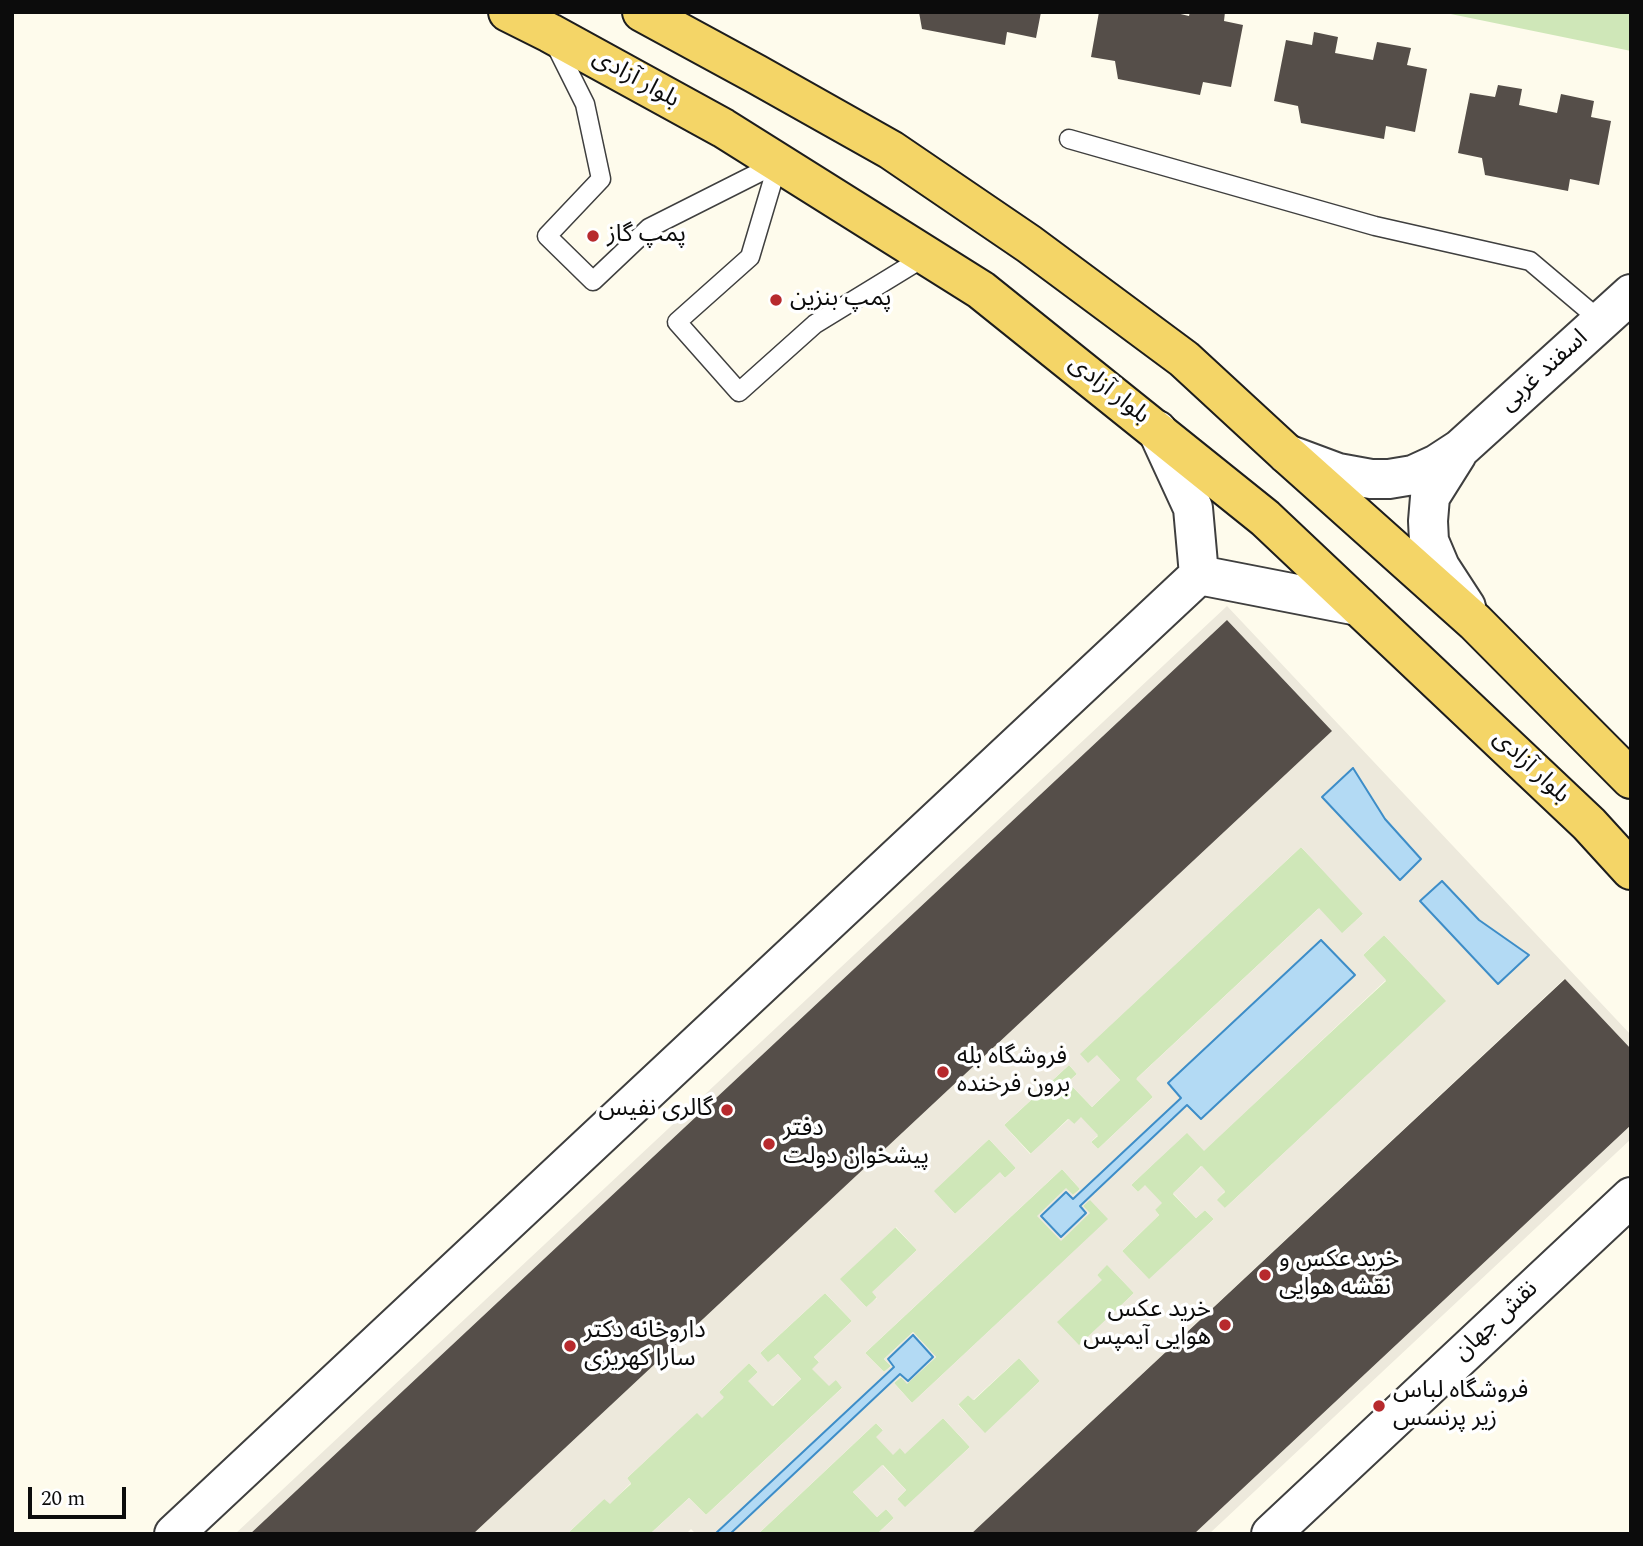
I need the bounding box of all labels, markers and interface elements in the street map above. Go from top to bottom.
street label: بلوار آزادی [587,44,683,116]
place label: پمپ گاز [607,222,686,250]
marker: پمپ گاز [585,228,601,244]
place label: پمپ بنزين [790,286,891,314]
marker: پمپ بنزين [768,292,784,308]
street label: اسفند غربی [1495,325,1595,419]
street label: بلوار آزادی [1062,350,1154,432]
street label: بلوار آزادی [1486,725,1574,811]
place label: فروشگاه بله برون فرخنده [957,1044,1070,1100]
marker: فروشگاه بله برون فرخنده [935,1064,951,1080]
place label: گالری نفیس [598,1096,713,1124]
marker: گالری نفیس [719,1102,735,1118]
place label: دفتر پیشخوان دولت [783,1116,929,1172]
marker: دفتر پیشخوان دولت [761,1136,777,1152]
place label: خرید عکس و نقشه هوایی [1279,1247,1399,1303]
marker: خرید عکس و نقشه هوایی [1257,1267,1273,1283]
street label: نقش جهان [1449,1276,1545,1368]
place label: خرید عکس هوایی آیمپس [1083,1297,1211,1353]
marker: خرید عکس هوایی آیمپس [1217,1317,1233,1333]
place label: داروخانه دکتر سارا کهریزی [584,1318,706,1374]
marker: داروخانه دکتر سارا کهریزی [562,1338,578,1354]
place label: فروشگاه لباس زیر پرنسس [1393,1378,1528,1434]
marker: فروشگاه لباس زیر پرنسس [1371,1398,1387,1414]
scale bar [32,1472,130,1516]
text: 20 m [41,1483,85,1515]

